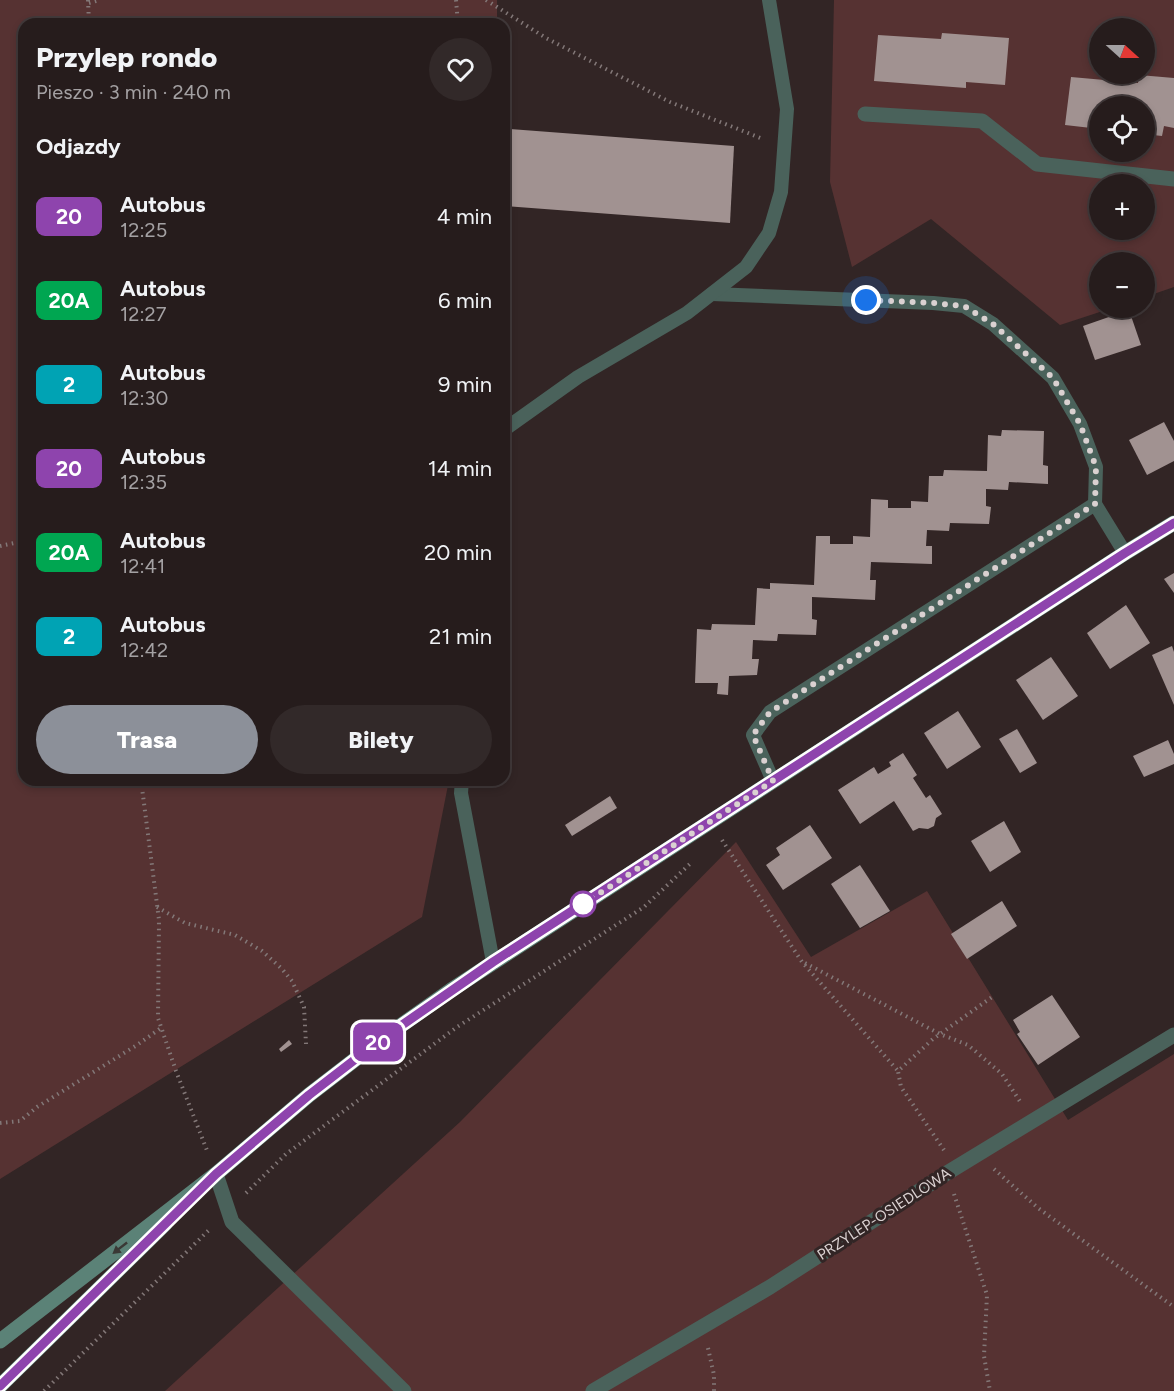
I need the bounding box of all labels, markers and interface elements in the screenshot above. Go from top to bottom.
north arrow [1089,18,1155,84]
map controls [1089,18,1155,318]
button: heart [429,38,492,101]
text: Przylep rondo [36,40,217,74]
text: Pieszo · 3 min · 240 m [36,80,231,104]
button: locate [1089,96,1155,162]
text: Odjazdy [36,133,121,160]
button: + [1089,174,1155,240]
text: Autobus [120,191,206,218]
text: 4 min [437,203,492,230]
text: 20 [56,204,82,229]
text: 12:25 [120,218,167,242]
button: − [1089,252,1155,318]
text: Autobus [120,275,206,302]
your location [851,285,881,315]
text: 6 min [438,287,492,314]
text: 20A [49,288,89,313]
text: 12:27 [120,302,166,326]
text: Autobus [120,359,206,386]
text: 9 min [438,371,492,398]
text: 2 [63,372,75,397]
text: 12:30 [120,386,168,410]
text: Autobus [120,443,206,470]
text: 14 min [428,455,492,482]
text: 20 [56,456,82,481]
text: 12:35 [120,470,167,494]
text: Autobus [120,527,206,554]
text: 20 min [424,539,492,566]
text: 20A [49,540,89,565]
text: 12:41 [120,554,165,578]
text: Autobus [120,611,206,638]
text: 21 min [429,623,492,650]
text: 2 [63,624,75,649]
text: 12:42 [120,638,168,662]
button: Trasa [36,705,258,774]
button: Bilety [270,705,492,774]
unlabelled marker [570,891,596,917]
line badge: 20 [351,1022,405,1062]
text: 20 [365,1030,391,1055]
street label: PRZYLEP-OSIEDLOWA [814,1164,954,1264]
one-way arrow [112,1242,127,1254]

